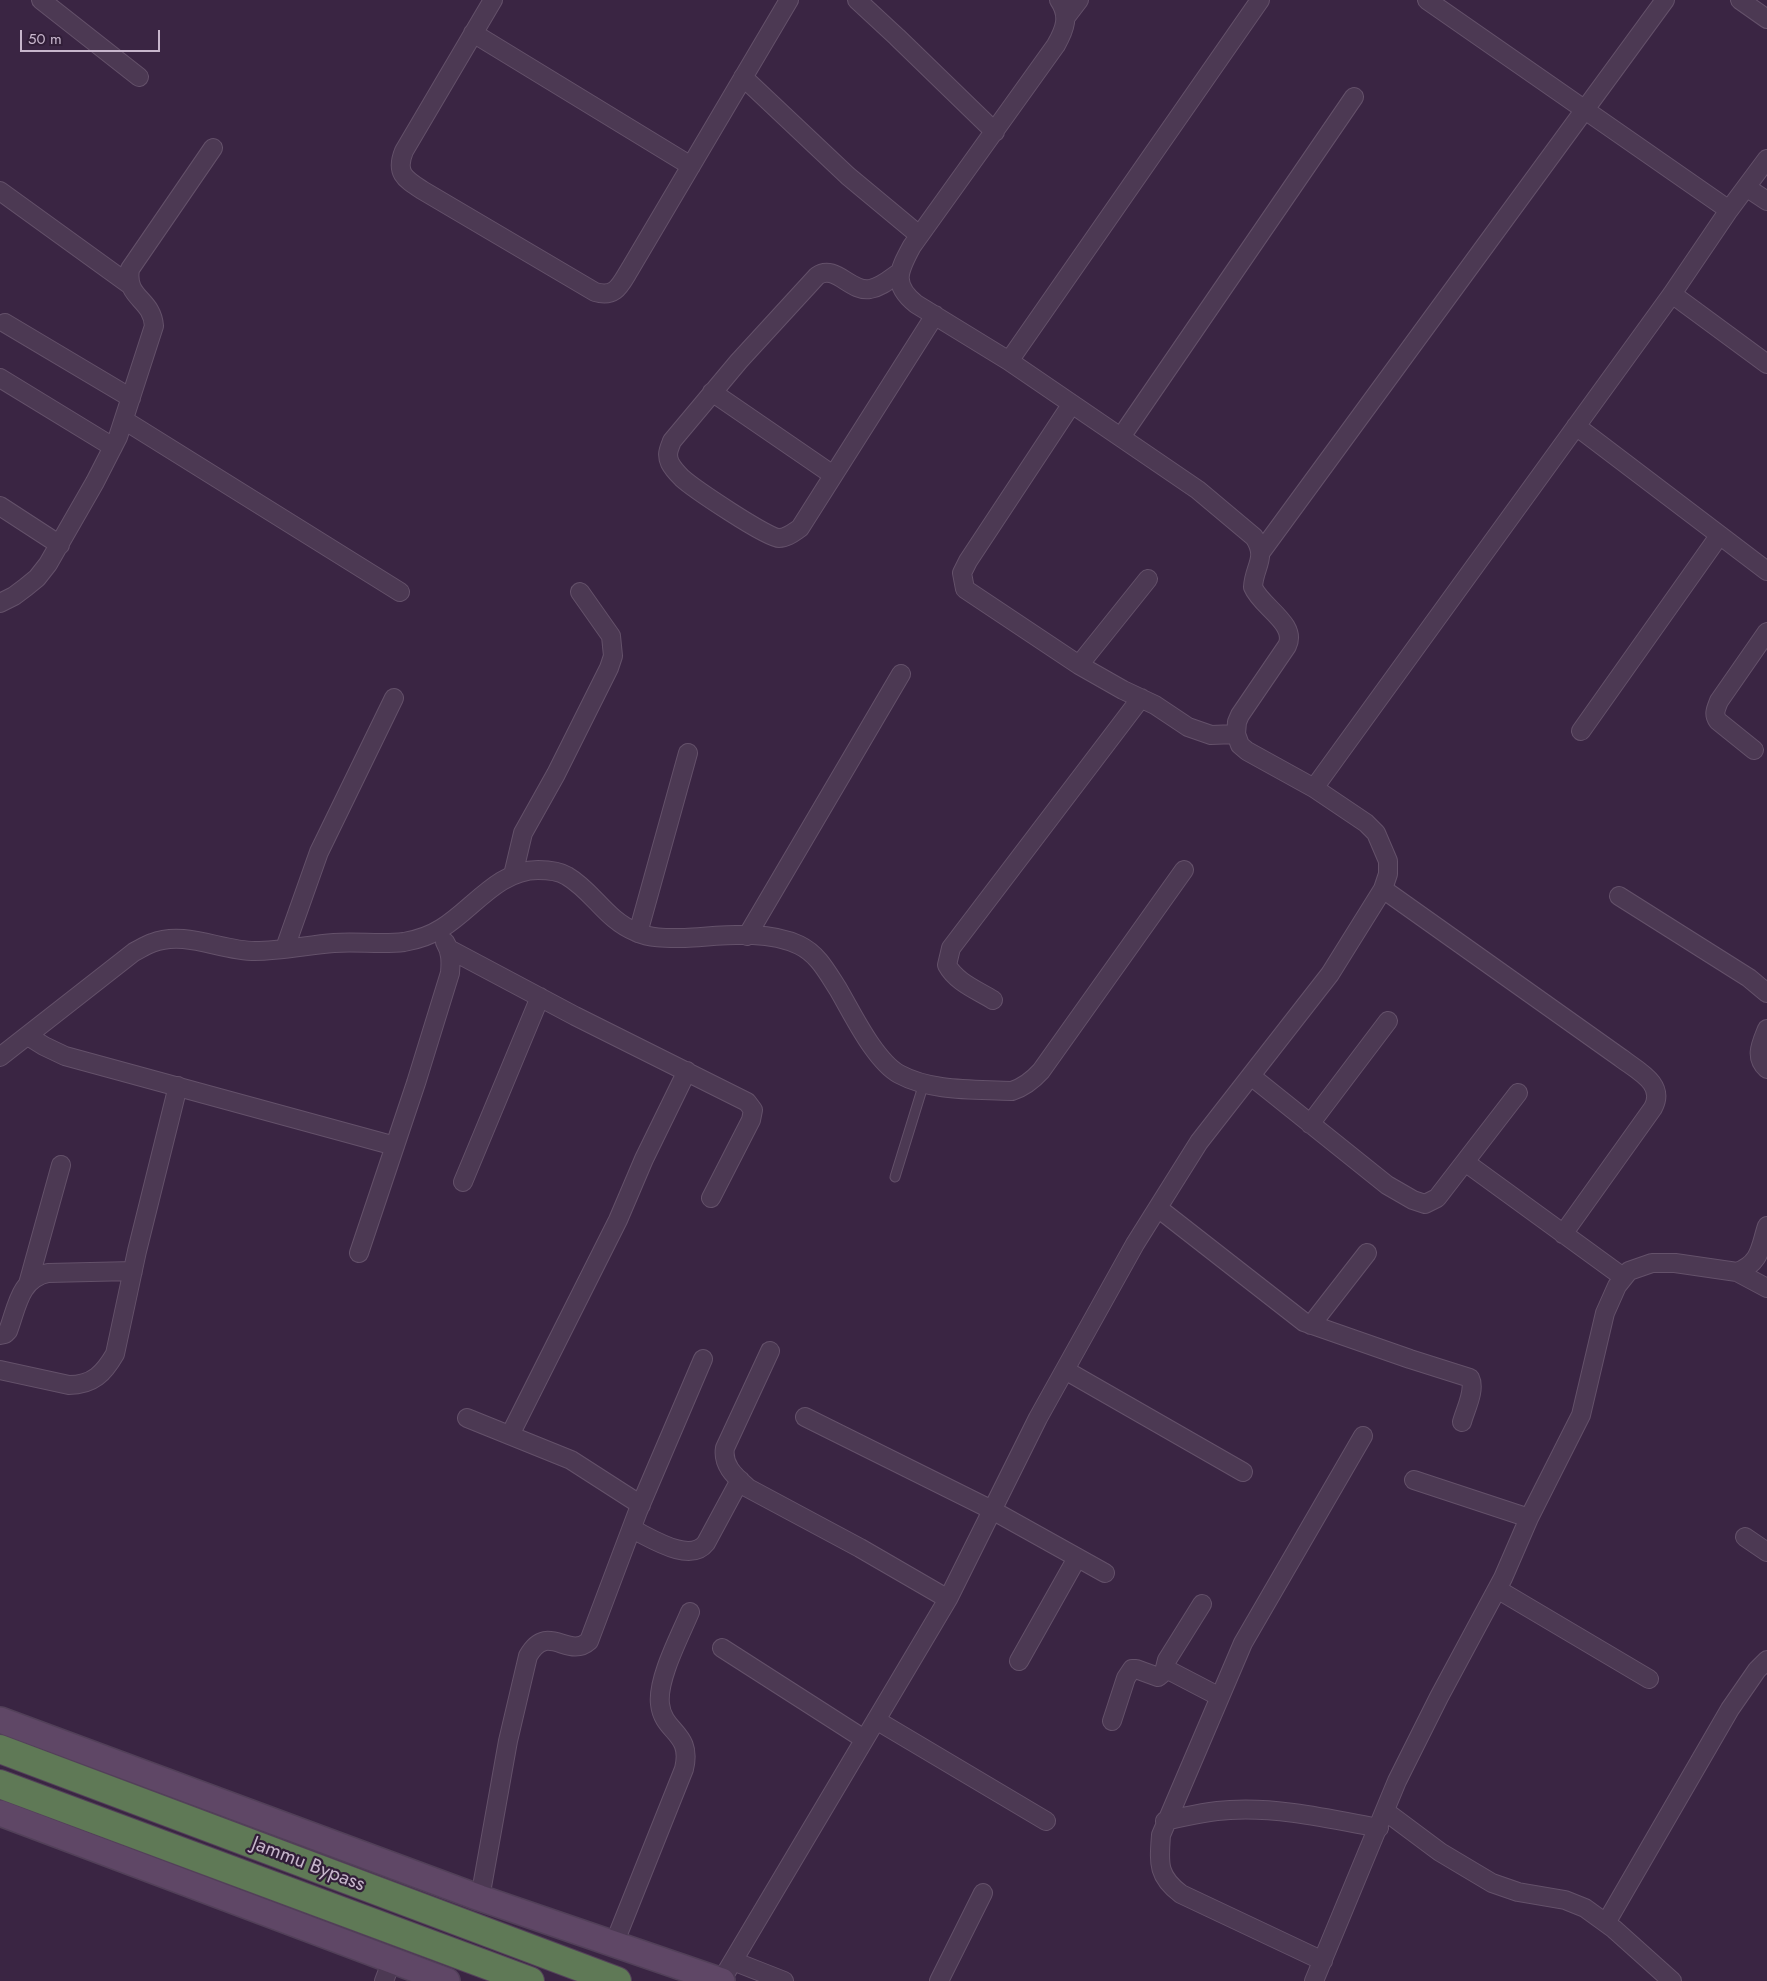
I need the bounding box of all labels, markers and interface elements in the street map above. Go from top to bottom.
scale bar [22,20,162,52]
text: 50 m [28,28,62,50]
street label: Jammu Bypass [248,1832,368,1898]

